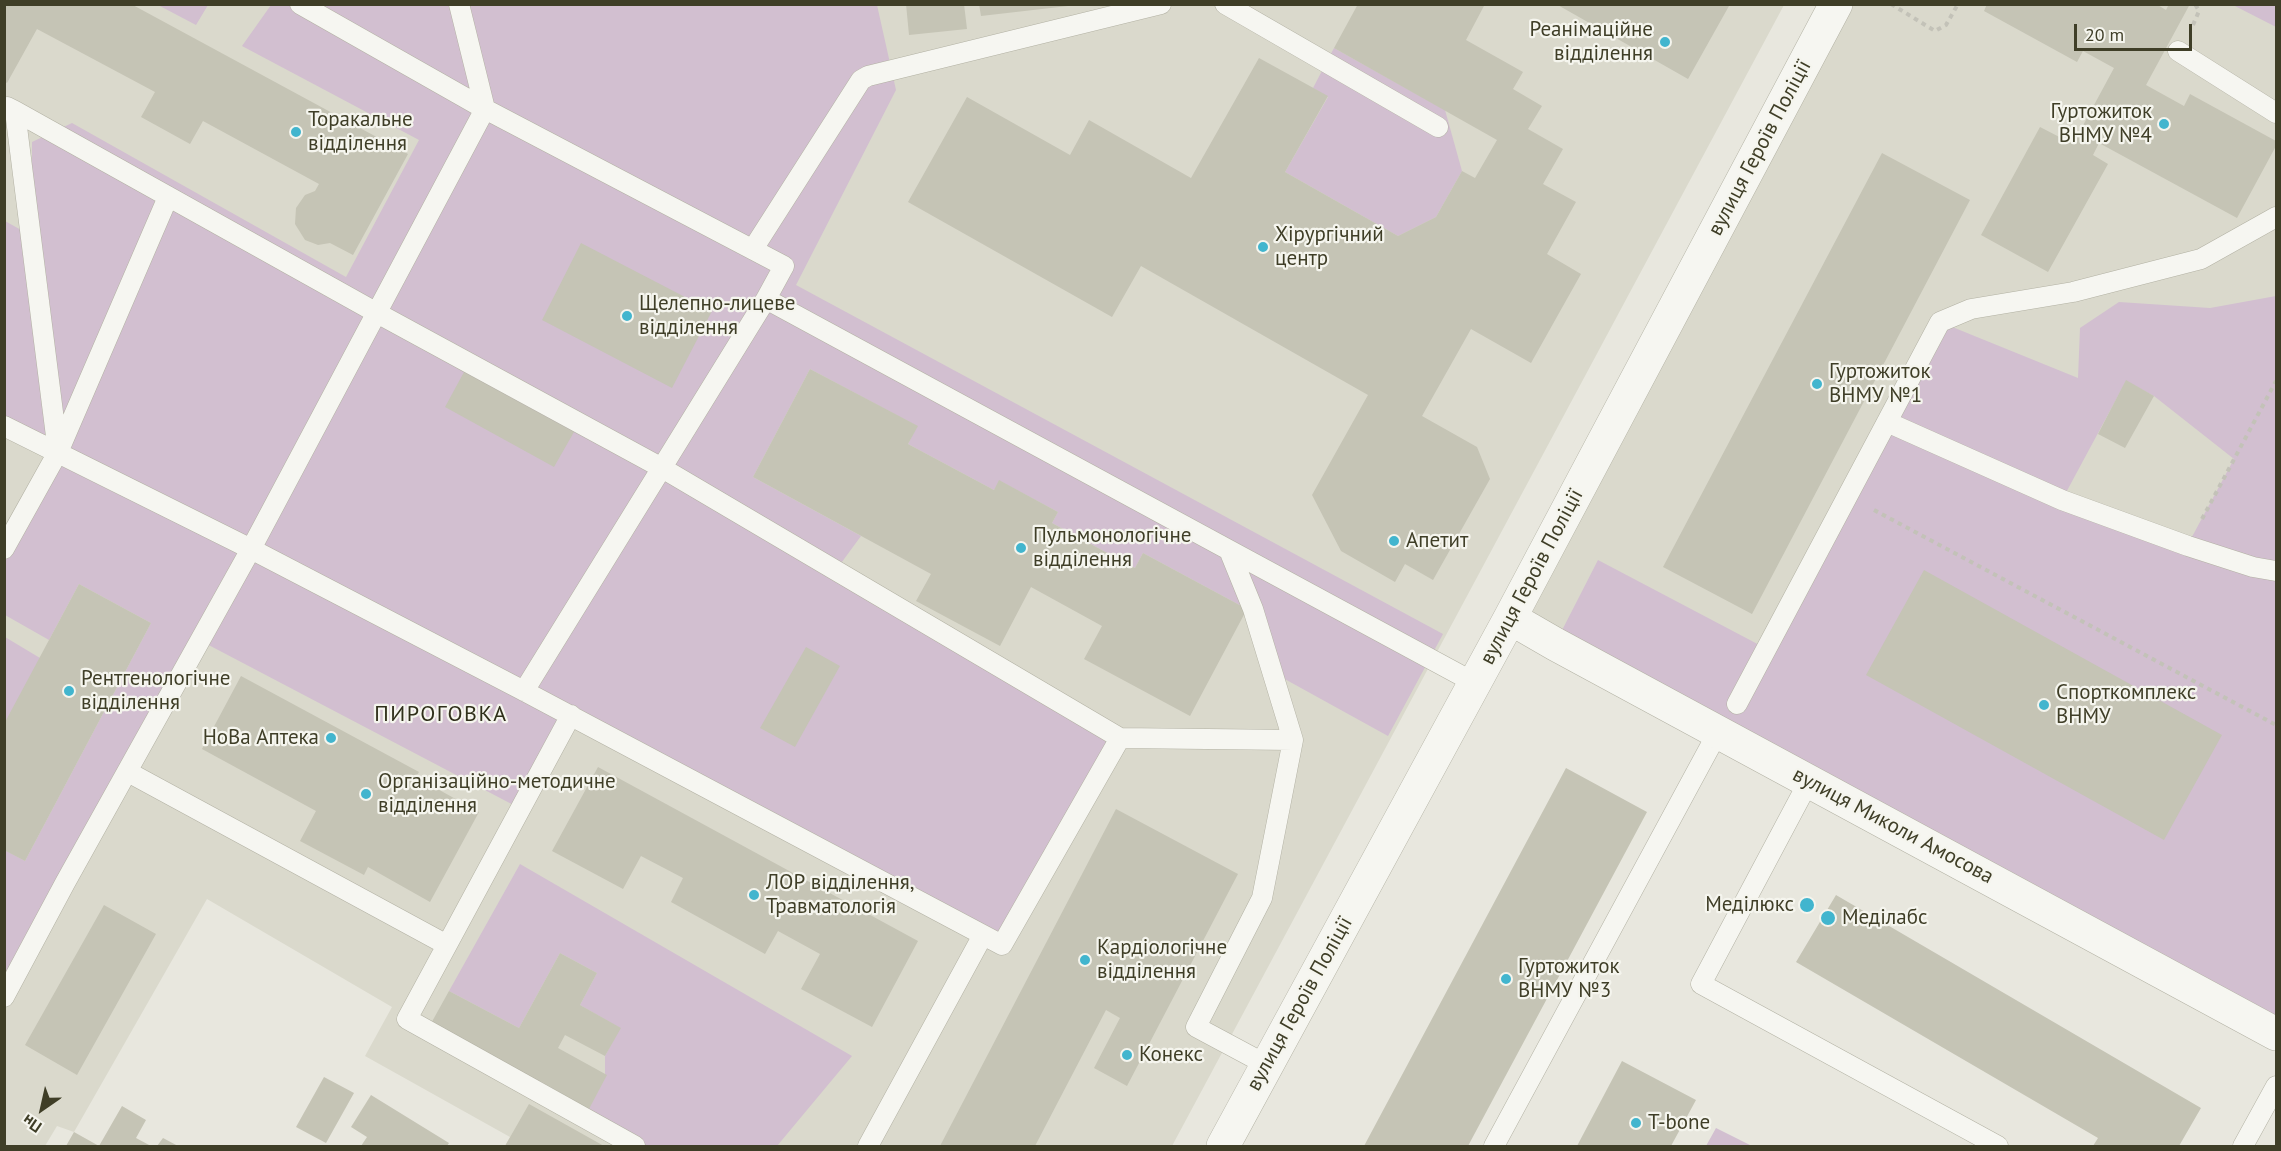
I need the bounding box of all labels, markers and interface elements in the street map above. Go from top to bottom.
scale bar [2077,12,2196,50]
place label: Реанімаційне відділення [1529,17,1653,67]
text: 20 m [2085,23,2124,46]
marker: Реанімаційне відділення [1658,35,1672,49]
street label: вулиця Героїв Поліції [1703,56,1817,240]
place label: Гуртожиток ВНМУ №4 [2050,99,2152,149]
place label: Торакальне відділення [308,107,413,157]
marker: Гуртожиток ВНМУ №4 [2157,117,2171,131]
marker: Торакальне відділення [289,125,303,139]
place label: Хірургічний центр [1275,222,1384,272]
marker: Хірургічний центр [1256,240,1270,254]
place label: Щелепно-лицеве відділення [639,291,795,341]
marker: Щелепно-лицеве відділення [620,309,634,323]
place label: Гуртожиток ВНМУ №1 [1829,359,1931,409]
marker: Гуртожиток ВНМУ №1 [1810,377,1824,391]
street label: вулиця Героїв Поліції [1475,485,1589,669]
place label: Пульмонологічне відділення [1033,523,1191,573]
place label: Апетит [1406,528,1468,554]
marker: Апетит [1387,534,1401,548]
marker: Пульмонологічне відділення [1014,541,1028,555]
place label: Рентгенологічне відділення [81,666,230,716]
place label: Спорткомплекс ВНМУ [2056,680,2196,730]
marker: Рентгенологічне відділення [62,684,76,698]
marker: Спорткомплекс ВНМУ [2037,698,2051,712]
district label: ПИРОГОВКА [374,702,508,728]
place label: НоВа Аптека [203,725,319,751]
marker: НоВа Аптека [324,731,338,745]
street label: вулиця Миколи Амосова [1788,762,1998,890]
place label: Організаційно-методичне відділення [378,769,616,819]
marker: Організаційно-методичне відділення [359,787,373,801]
place label: ЛОР відділення, Травматологія [766,870,915,920]
marker: ЛОР відділення, Травматологія [747,888,761,902]
place label: Меділюкс [1705,892,1794,918]
marker: Меділюкс [1798,896,1816,914]
place label: Меділабс [1842,905,1928,931]
marker: Меділабс [1819,909,1837,927]
street label: вулиця Героїв Поліції [1242,912,1358,1096]
place label: Кардіологічне відділення [1097,935,1227,985]
marker: Кардіологічне відділення [1078,953,1092,967]
place label: Гуртожиток ВНМУ №3 [1518,954,1620,1004]
marker: Гуртожиток ВНМУ №3 [1499,972,1513,986]
place label: Конекс [1139,1042,1203,1068]
marker: Конекс [1120,1048,1134,1062]
north arrow [12,1079,72,1139]
text: Пн [19,1110,45,1137]
place label: T-bone [1648,1110,1710,1136]
marker: T-bone [1629,1116,1643,1130]

